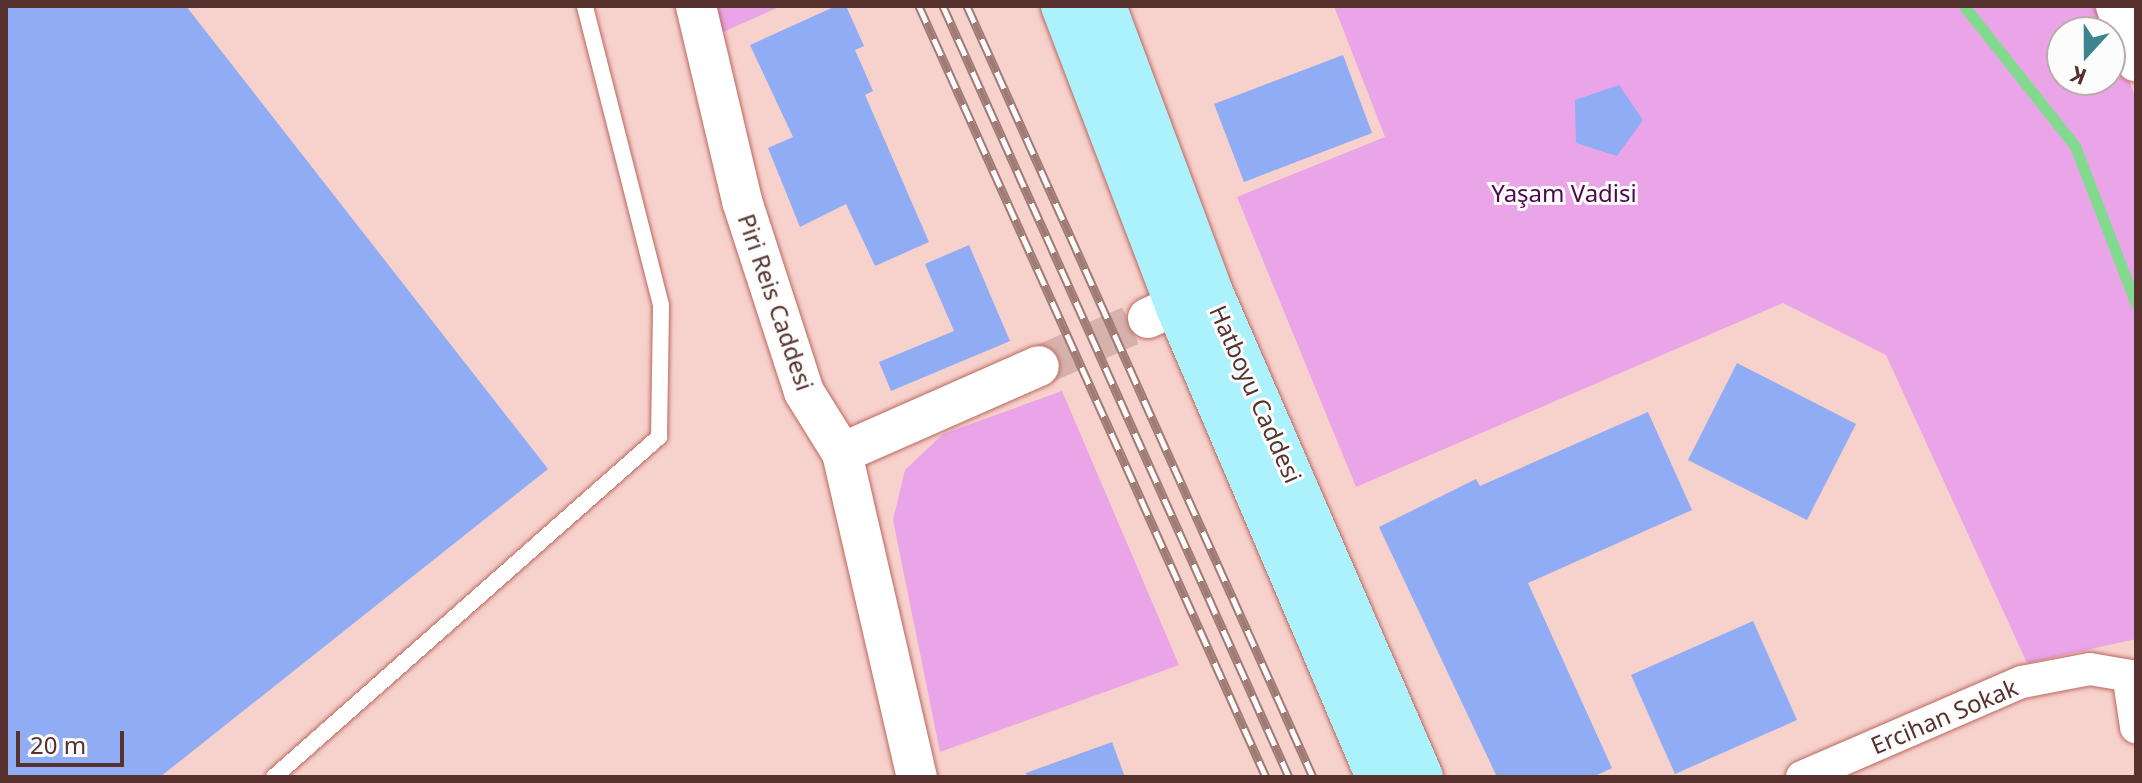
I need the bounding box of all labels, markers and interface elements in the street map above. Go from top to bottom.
north arrow [2046,16,2126,96]
text: K [2066,60,2090,93]
park label: Yaşam Vadisi [1491,179,1637,207]
street label: Piri Reis Caddesi [732,210,820,394]
street label: Hatboyu Caddesi [1204,301,1308,487]
street label: Ercihan Sokak [1866,672,2022,760]
scale bar [20,715,128,765]
text: 20 m [30,728,86,761]

